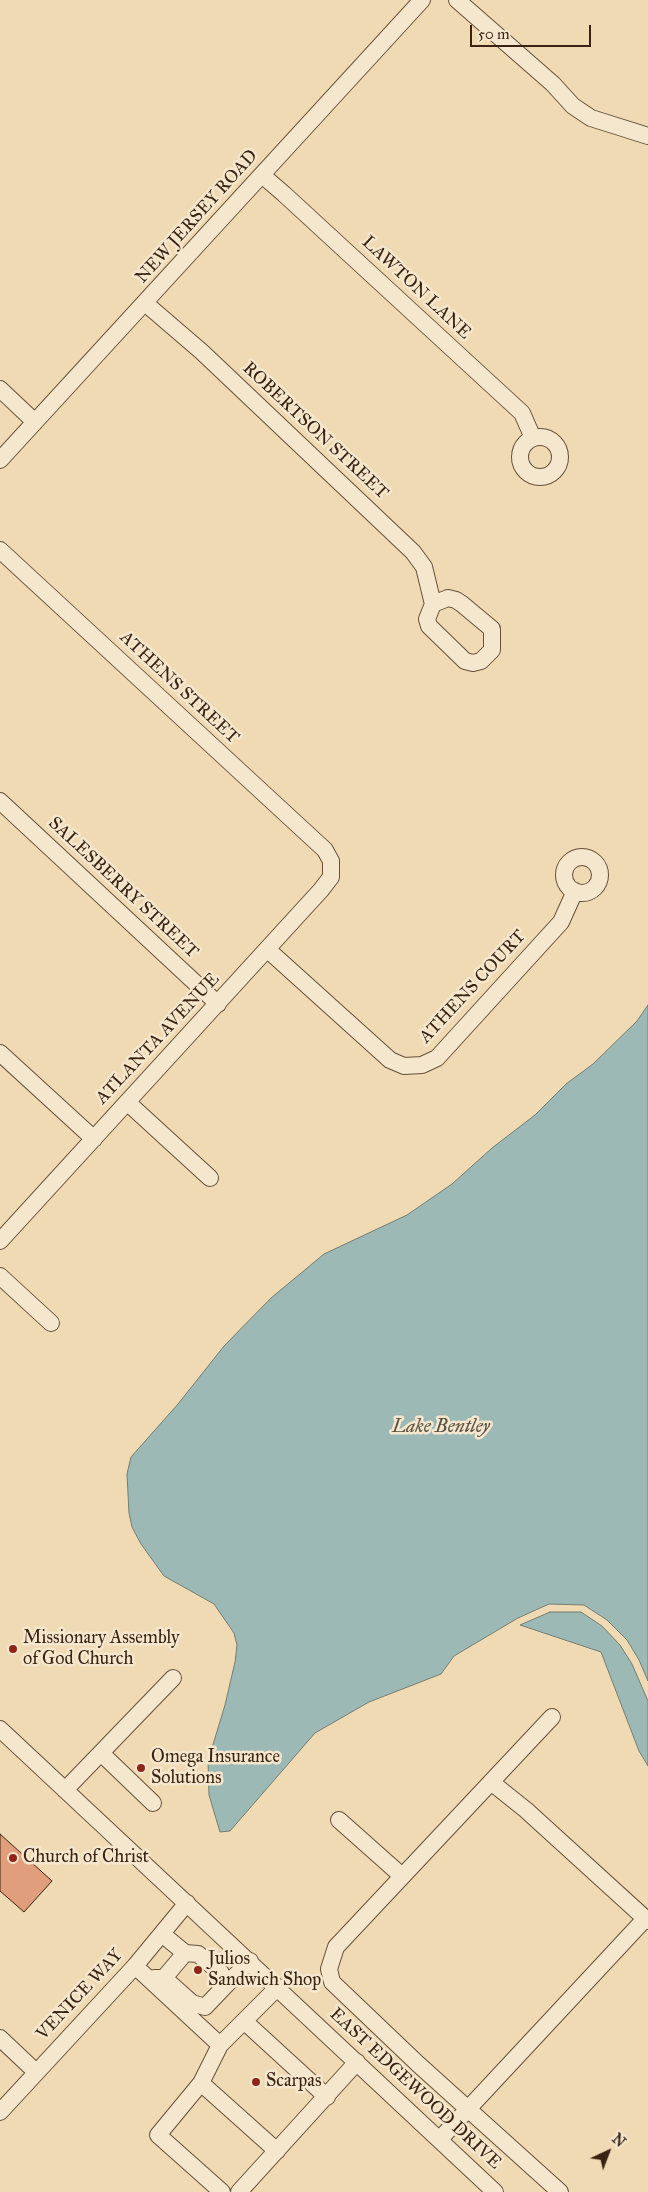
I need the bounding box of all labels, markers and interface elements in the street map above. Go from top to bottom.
scale bar [473,15,594,47]
text: 50 m [478,25,510,43]
street label: NEW JERSEY ROAD [131,146,263,288]
street label: LAWTON LANE [357,232,475,344]
street label: ROBERTSON STREET [238,358,392,504]
street label: ATHENS STREET [115,627,243,749]
street label: SALESBERRY STREET [43,813,203,963]
street label: ATHENS COURT [415,926,531,1048]
street label: ATLANTA AVENUE [92,969,224,1109]
water label: Lake Bentley [392,1416,490,1438]
place label: Missionary Assembly of God Church [23,1628,180,1670]
marker: Missionary Assembly of God Church [7,1643,19,1655]
place label: Omega Insurance Solutions [151,1747,280,1790]
marker: Omega Insurance Solutions [135,1762,147,1774]
place label: Church of Christ [23,1847,149,1869]
marker: Church of Christ [7,1852,19,1864]
street label: VENICE WAY [32,1945,128,2045]
place label: Julios Sandwich Shop [208,1949,321,1992]
marker: Julios Sandwich Shop [192,1964,204,1976]
street label: EAST EDGEWOOD DRIVE [325,2004,505,2174]
place label: Scarpas [266,2071,321,2093]
marker: Scarpas [250,2076,262,2088]
north arrow [583,2127,633,2177]
text: N [608,2130,629,2151]

